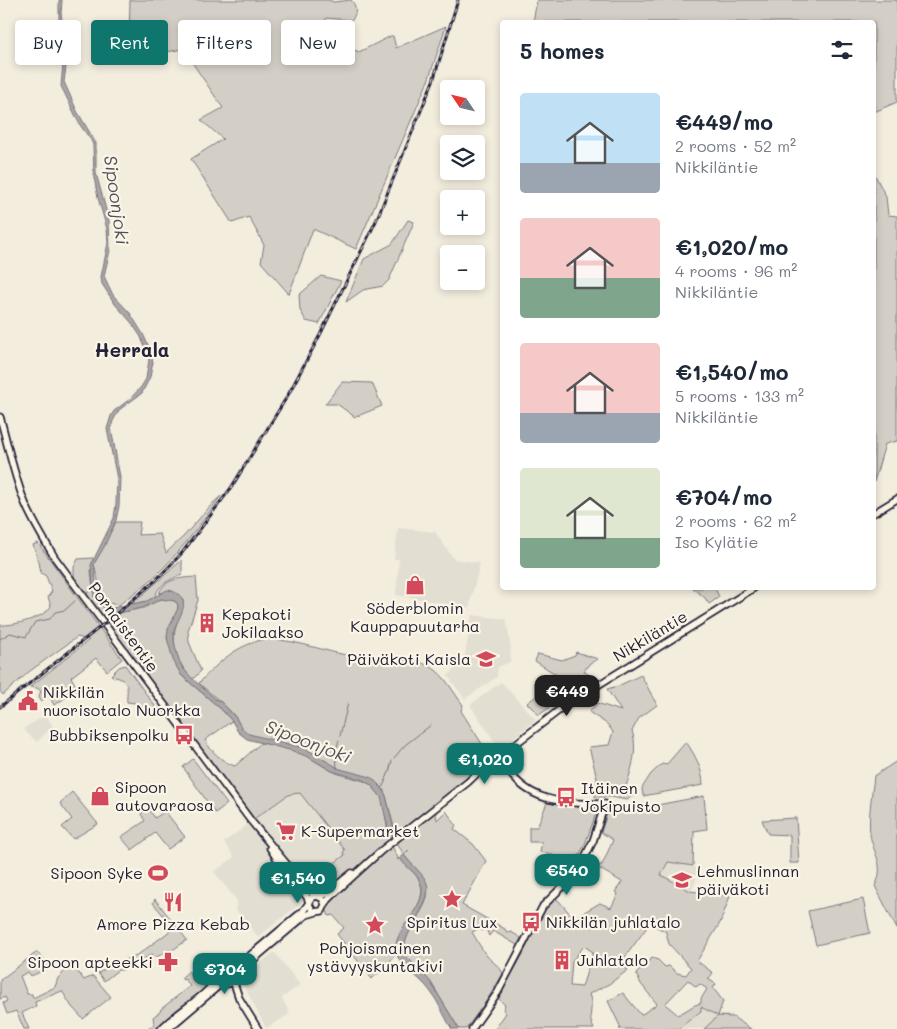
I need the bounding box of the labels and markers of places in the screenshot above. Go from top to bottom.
shop icon: Söderblomin Kauppapuutarha [404,574,426,596]
place label: Söderblomin Kauppapuutarha [350,597,480,636]
place label: Kepakoti Jokilaakso [222,603,303,642]
building icon: Kepakoti Jokilaakso [196,612,218,634]
place label: Päiväkoti Kaisla [347,648,471,669]
school or university icon: Päiväkoti Kaisla [475,648,497,670]
pin: €449 [537,674,597,717]
place label: Nikkilän nuorisotalo Nuorkka [43,681,201,720]
public building icon: Nikkilän nuorisotalo Nuorkka [17,690,39,712]
place label: Bubbiksenpolku [49,724,169,745]
bus stop icon: Bubbiksenpolku [173,724,195,746]
pin: €1,020 [444,742,526,785]
place label: Sipoon autovaraosa [115,776,214,815]
place label: Itäinen Jokipuisto [581,777,661,816]
shop icon: Sipoon autovaraosa [89,785,111,807]
bus stop icon: Itäinen Jokipuisto [555,786,577,808]
supermarket icon: K-Supermarket [275,820,297,842]
place label: K-Supermarket [301,820,419,841]
pin: €540 [537,854,597,896]
place label: Lehmuslinnan päiväkoti [697,860,799,899]
place label: Sipoon Syke [51,862,143,883]
sports icon: Sipoon Syke [147,862,169,884]
pin: €1,540 [257,862,339,904]
school or university icon: Lehmuslinnan päiväkoti [671,869,693,891]
place icon: Spiritus Lux [441,888,463,910]
restaurant icon: Amore Pizza Kebab [162,891,184,913]
place label: Spiritus Lux [407,911,497,932]
bus stop icon: Nikkilän juhlatalo [520,911,542,933]
place label: Nikkilän juhlatalo [546,911,680,932]
place label: Amore Pizza Kebab [96,913,250,934]
place icon: Pohjoismainen ystävyyskuntakivi [364,914,386,936]
place label: Pohjoismainen ystävyyskuntakivi [307,937,443,976]
building icon: Juhlatalo [551,949,573,971]
place label: Juhlatalo [577,949,648,970]
place label: Sipoon apteekki [28,951,153,972]
pharmacy icon: Sipoon apteekki [157,951,179,973]
pin: €704 [195,952,255,995]

